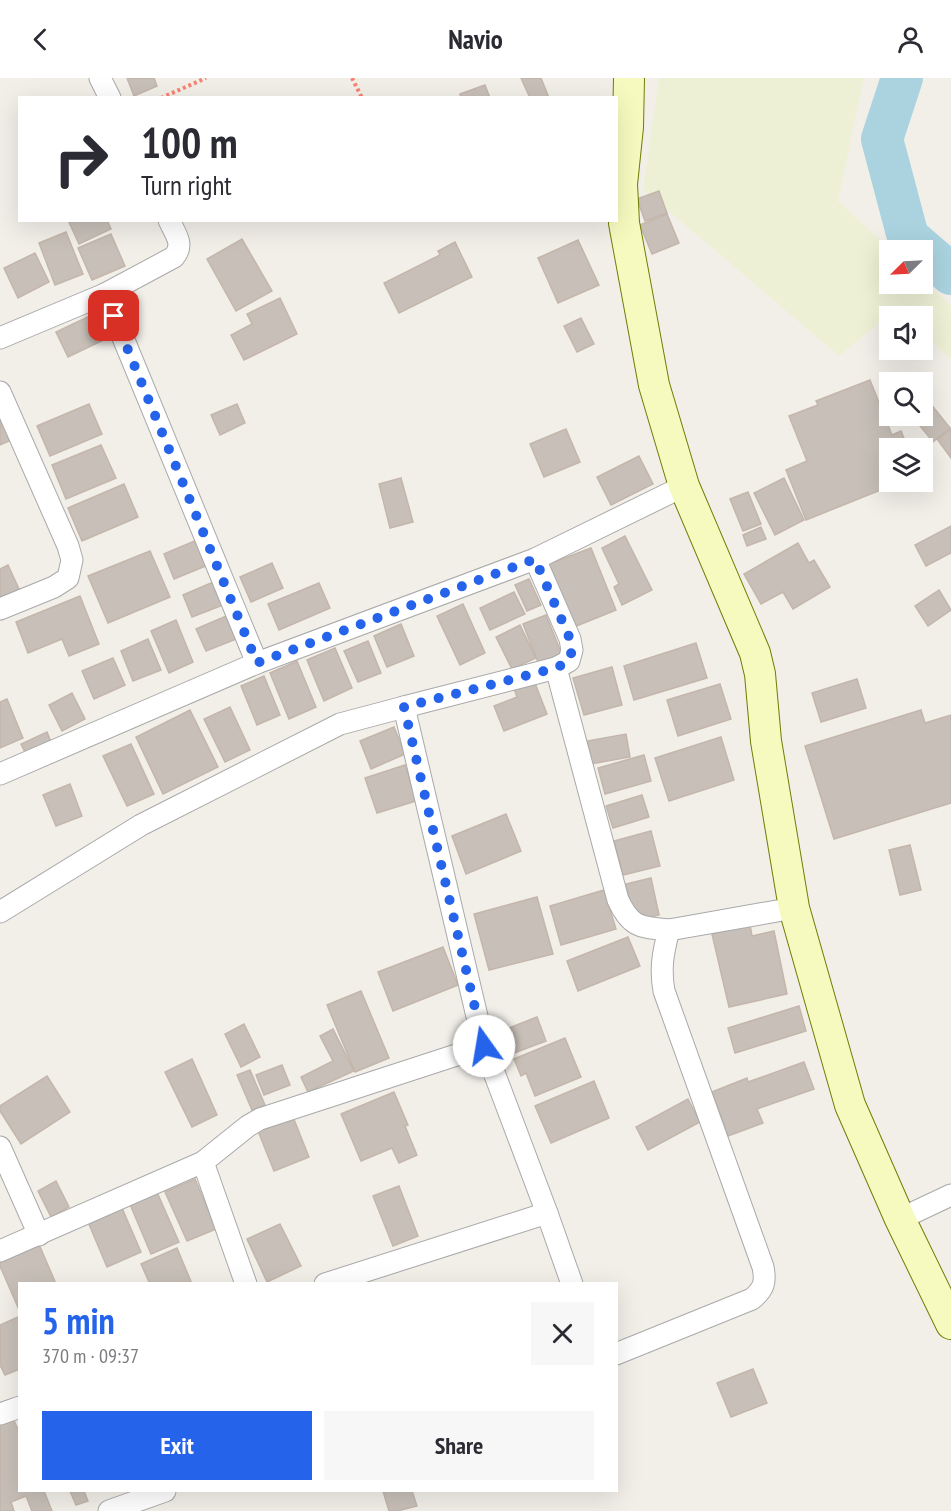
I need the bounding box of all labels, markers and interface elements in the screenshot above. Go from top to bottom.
text: Navio [448,22,503,56]
icon: back [24,23,57,56]
icon: person [894,23,927,56]
text: 100 m [141,115,238,170]
icon: right [42,120,120,198]
text: Turn right [141,168,232,202]
north arrow [879,240,933,294]
map controls [879,240,933,492]
pin [88,290,139,341]
icon: arrive [97,299,130,332]
button: sound [879,306,933,360]
button: search [879,372,933,426]
button: layers [879,438,933,492]
position arrow [452,1014,516,1078]
text: 5 min [42,1297,115,1344]
button: close [531,1302,594,1365]
text: 370 m · 09:37 [42,1343,139,1369]
button: Exit [42,1411,312,1480]
button: Share [324,1411,594,1480]

